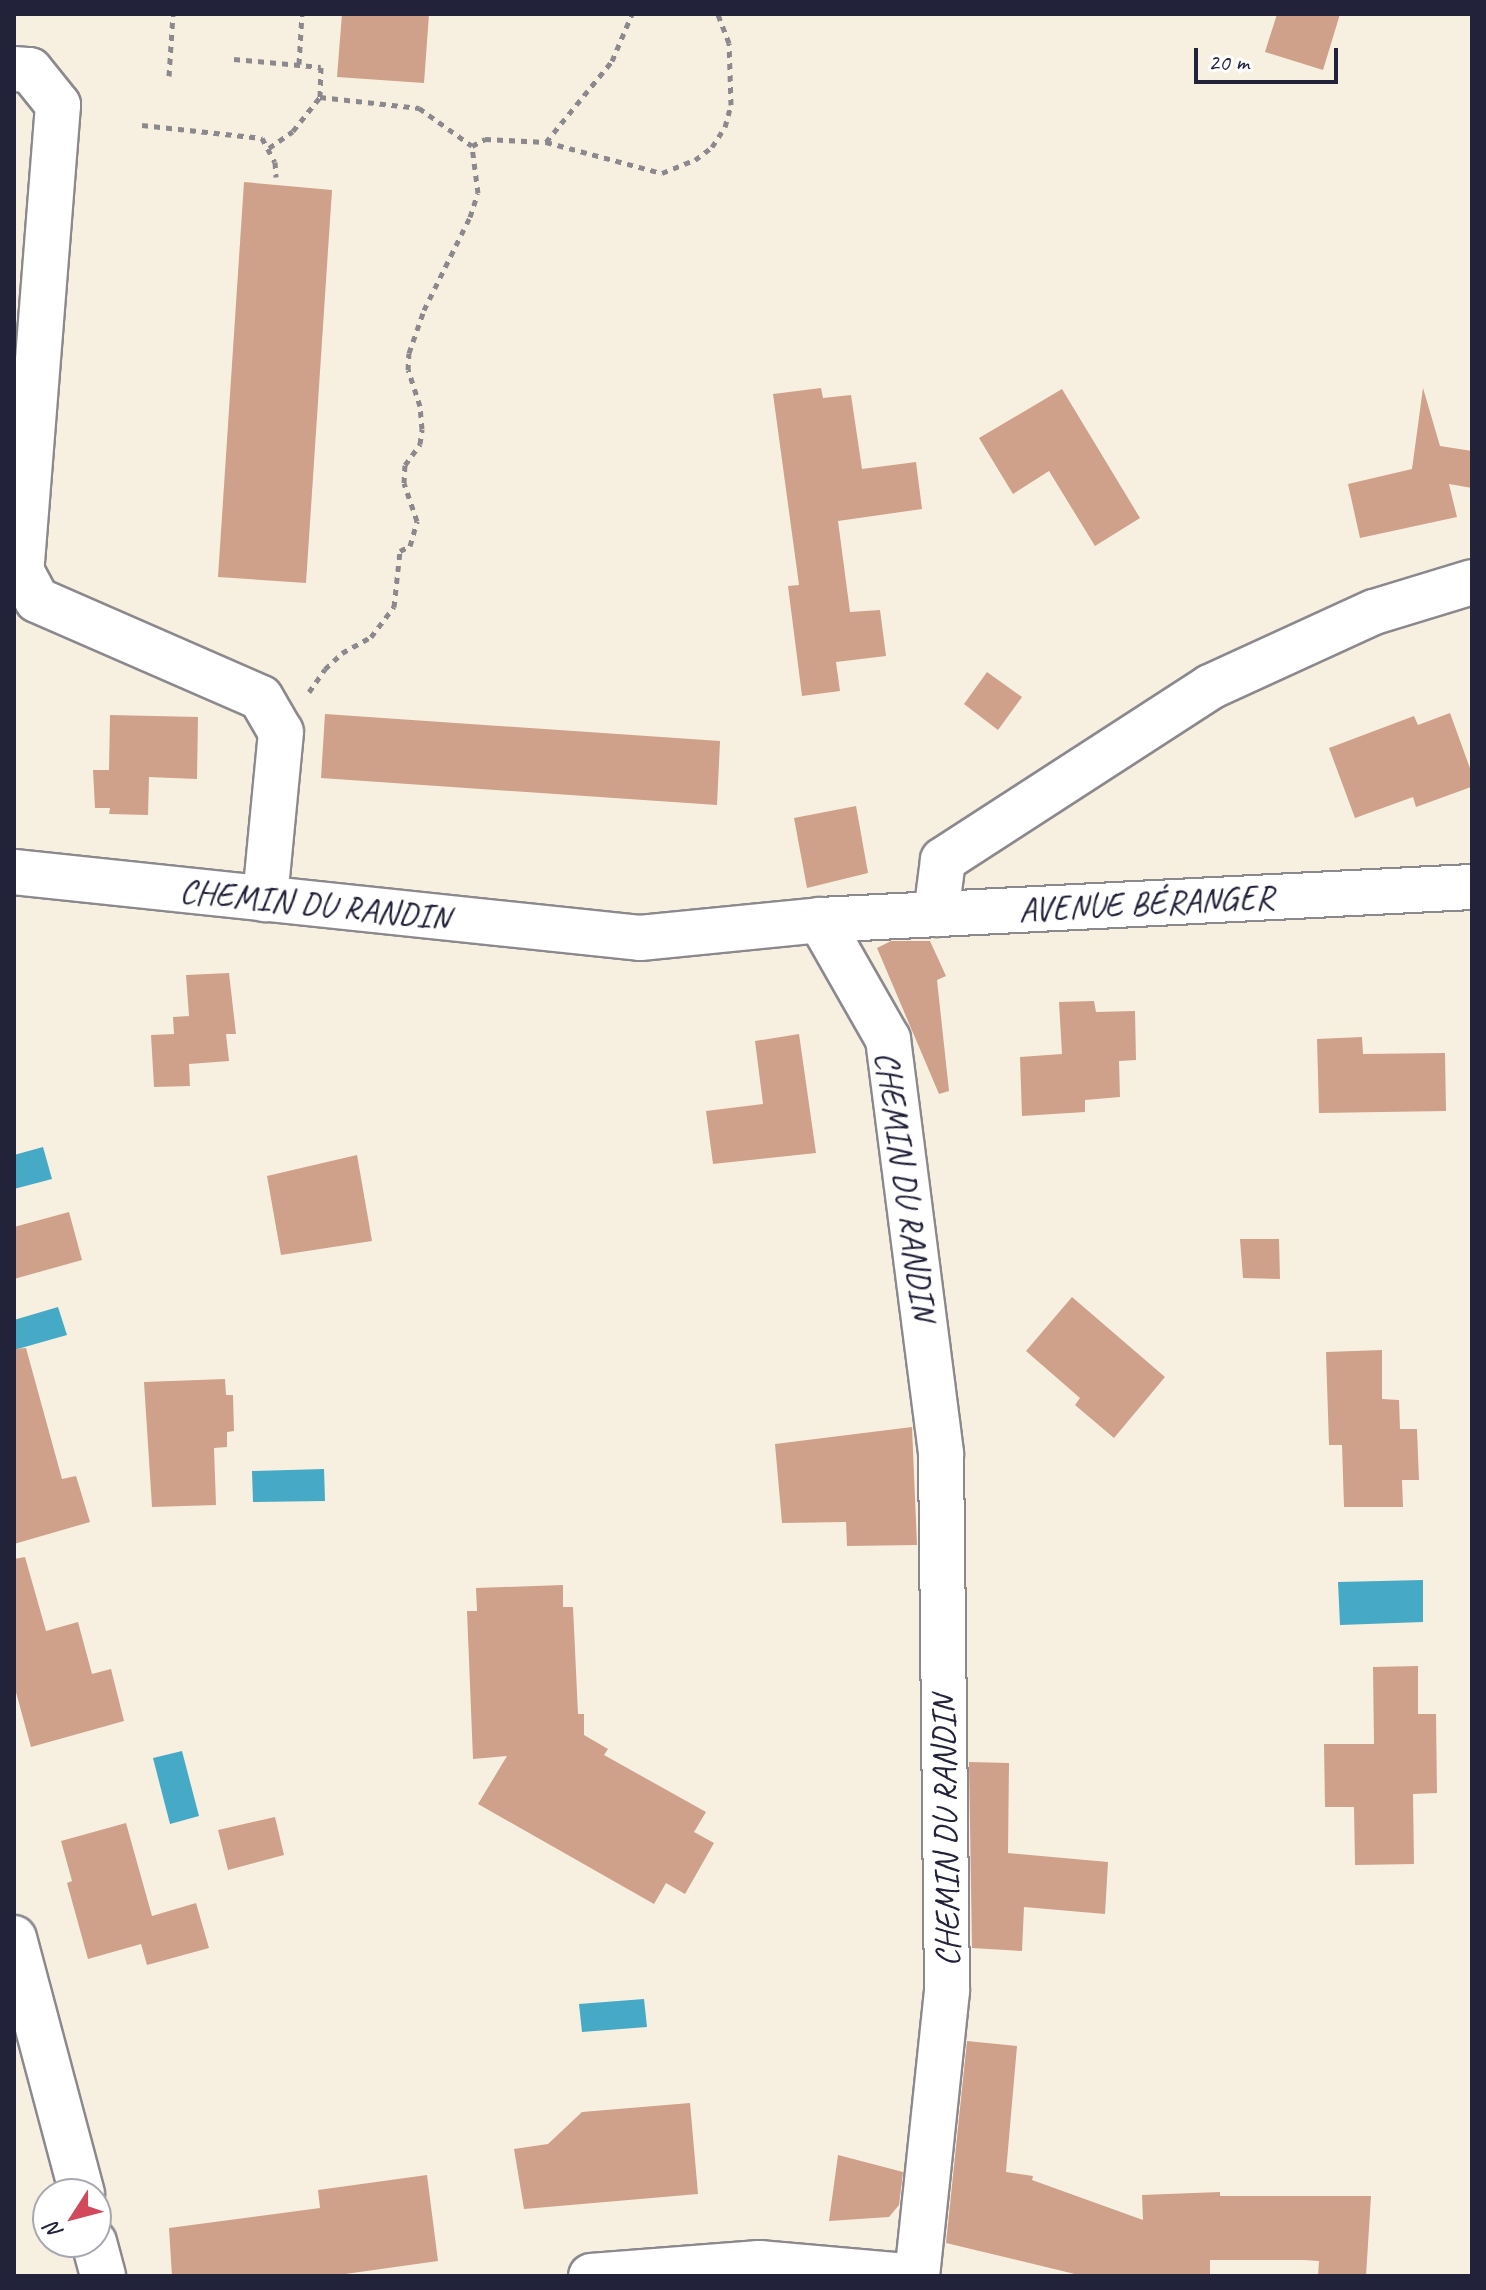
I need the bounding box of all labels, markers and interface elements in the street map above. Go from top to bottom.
scale bar [1198,32,1342,82]
text: 20 m [1208,47,1249,77]
street label: CHEMIN DU RANDIN [178,870,452,938]
street label: AVENUE BÉRANGER [1017,876,1275,930]
street label: CHEMIN DU RANDIN [867,1049,945,1323]
street label: CHEMIN DU RANDIN [922,1695,968,1967]
north arrow [32,2178,112,2258]
text: N [39,2217,70,2245]

